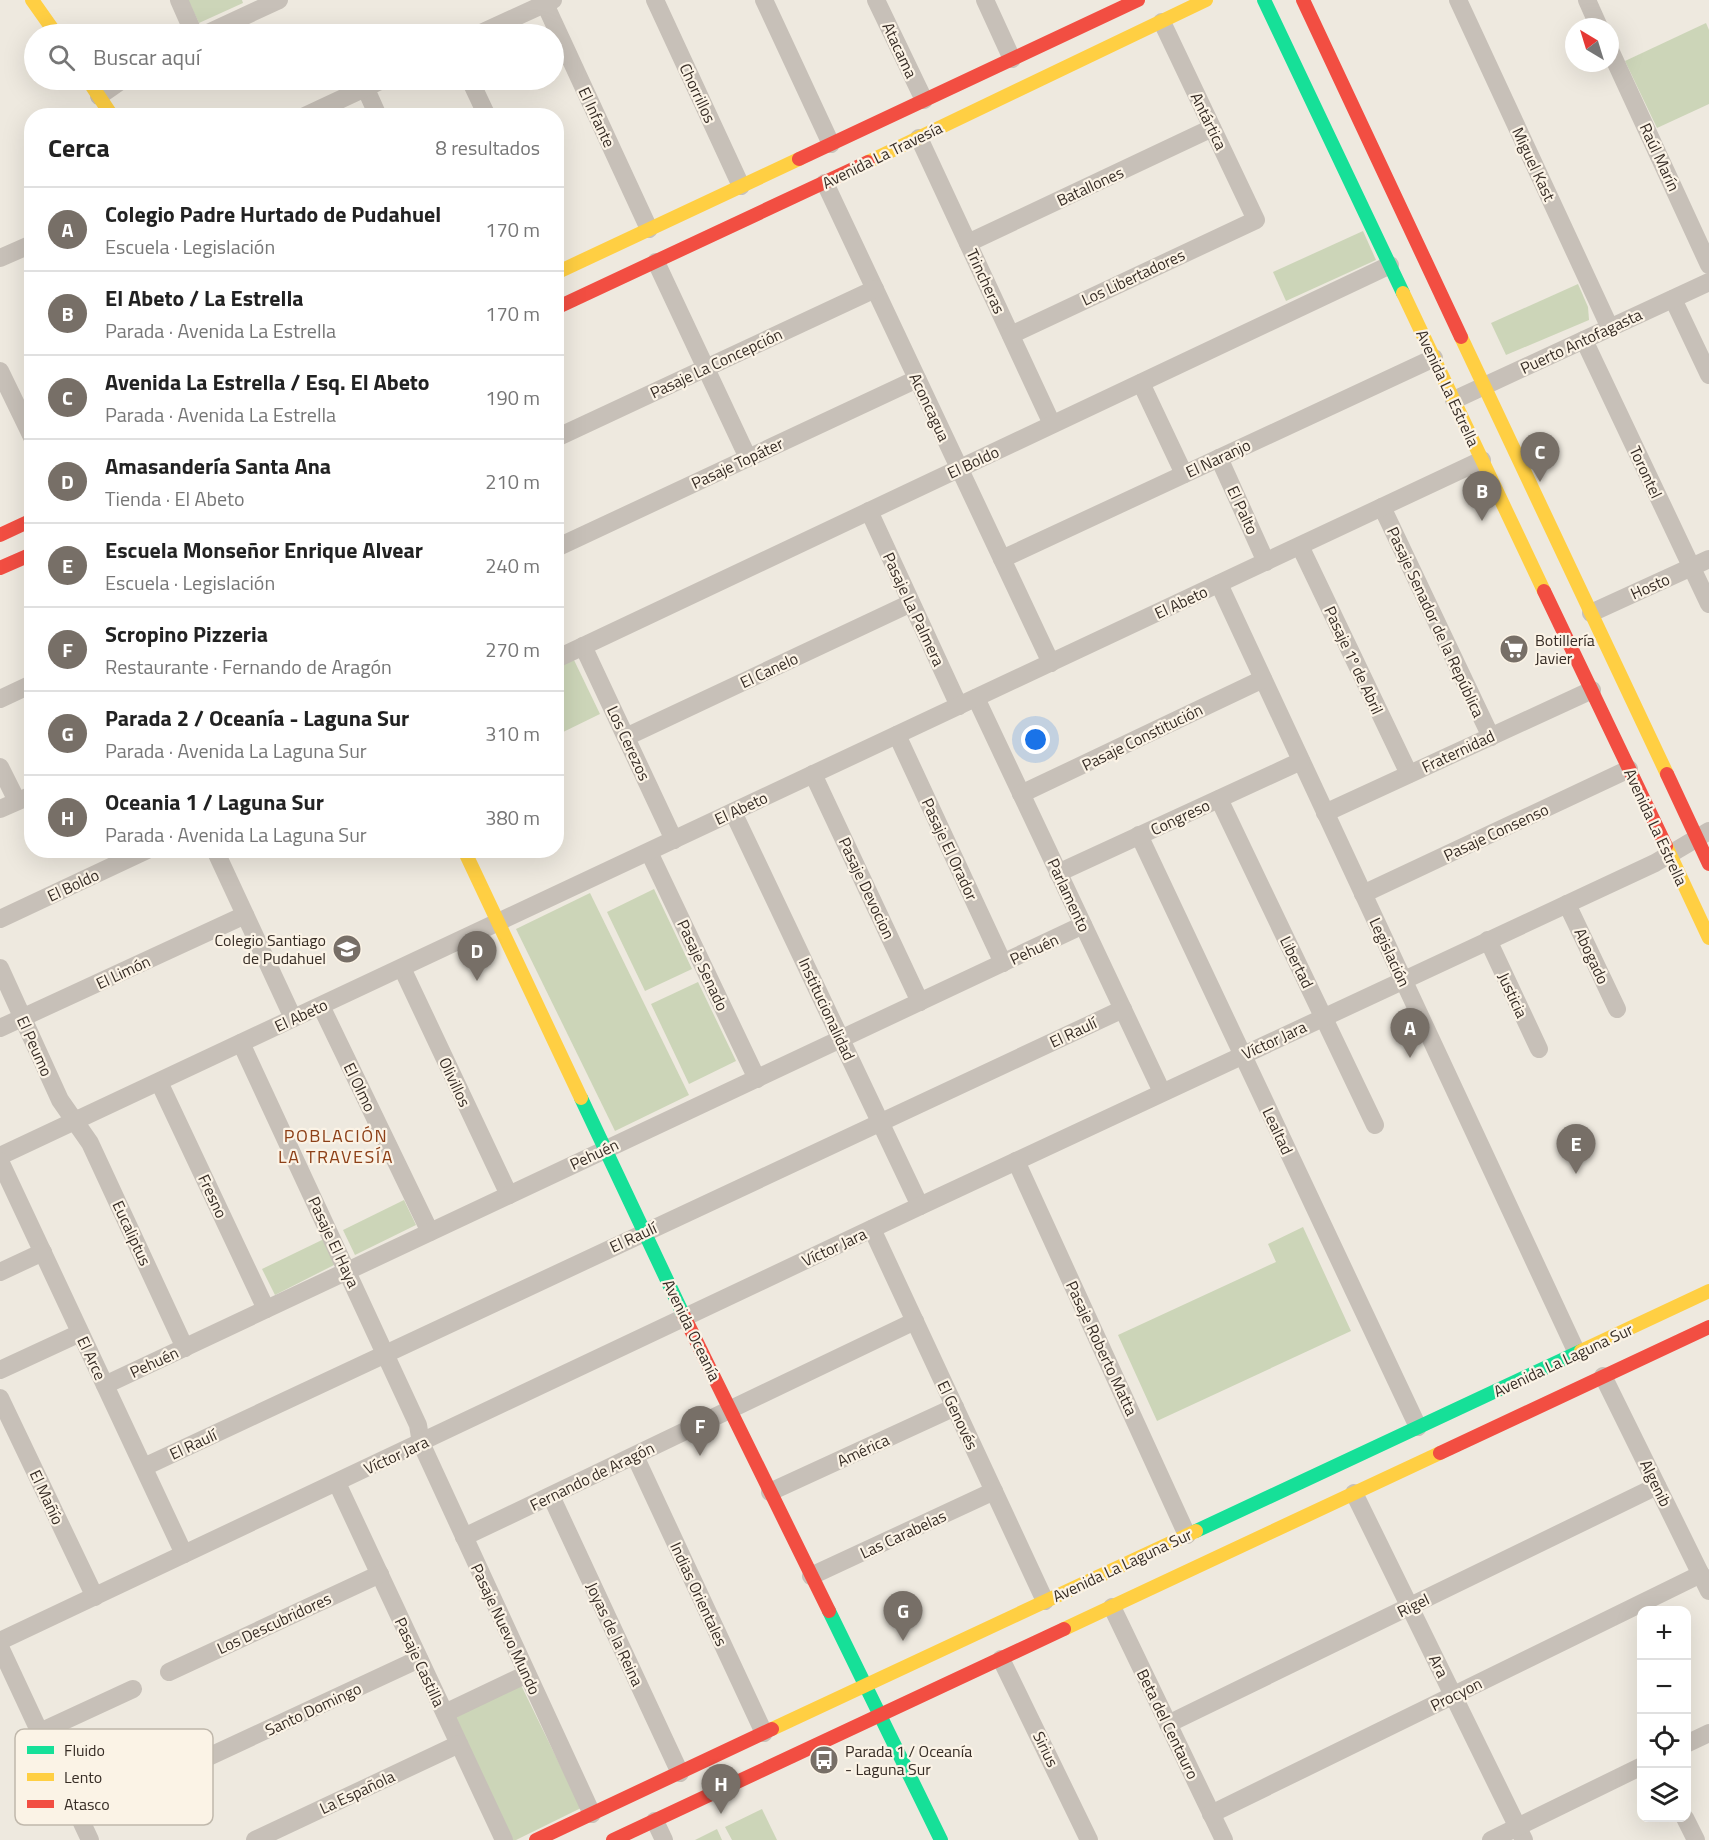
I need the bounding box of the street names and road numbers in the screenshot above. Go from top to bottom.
street label: Atacama [877,18,923,82]
street label: Chorrillos [674,59,722,127]
street label: El Infante [573,83,621,151]
street label: Antártica [1185,88,1233,154]
street label: Avenida La Travesía [818,115,946,195]
street label: Raúl Marín [1634,119,1686,195]
street label: Miguel Kast [1506,123,1562,205]
street label: Batallones [1053,160,1127,212]
street label: Los Libertadores [1077,243,1189,311]
street label: Trincheras [960,245,1012,317]
street label: Puerto Antofagasta [1516,302,1646,380]
street label: Pasaje La Concepción [646,322,786,404]
street label: Avenida La Estrella [1410,325,1486,451]
street label: Aconcagua [904,369,956,445]
street label: Pasaje Topáter [687,431,787,495]
street label: El Naranjo [1182,433,1254,483]
street label: El Boldo [943,440,1003,484]
street label: Torontel [1623,442,1669,502]
street label: El Palto [1221,482,1265,538]
street label: Pasaje Senador de la República [1381,523,1491,721]
street label: Pasaje La Palmera [877,548,951,670]
street label: Hosto [1627,567,1673,605]
street label: El Abeto [1150,579,1212,625]
street label: Pasaje 1º de Abril [1318,602,1390,718]
street label: El Canelo [736,646,802,694]
street label: Pasaje Constitución [1078,697,1206,777]
street label: Los Cerezos [601,702,657,784]
street label: Fraternidad [1418,724,1498,778]
street label: Avenida La Estrella [1618,764,1694,890]
street label: El Abeto [710,785,772,831]
street label: Congreso [1146,793,1214,841]
street label: Pasaje El Orador [916,794,984,905]
street label: Pasaje Consenso [1439,797,1553,867]
street label: Pasaje Devocion [833,833,901,943]
street label: Parlamento [1041,854,1097,936]
street label: El Boldo [43,863,103,907]
street label: Legislación [1363,913,1417,991]
street label: Pasaje Senado [671,915,735,1015]
street label: Abogado [1569,924,1615,988]
street label: Pehuén [1006,927,1062,971]
street label: Libertad [1274,932,1320,992]
street label: El Limón [92,949,154,995]
street label: Institucionalidad [793,954,861,1064]
street label: Justicia [1492,968,1534,1022]
street label: El Abeto [270,992,332,1038]
street label: El Raulí [1045,1010,1102,1053]
street label: El Peumo [11,1012,59,1080]
street label: Víctor Jara [1238,1015,1310,1065]
street label: Olivillos [433,1053,477,1111]
street label: El Olmo [338,1058,382,1116]
street label: Lealtad [1257,1104,1299,1158]
street label: Pehuén [566,1132,622,1176]
street label: Fresno [192,1170,234,1222]
street label: Pasaje El Haya [302,1192,366,1292]
street label: Eucaliptus [106,1196,158,1270]
street label: El Raulí [605,1215,662,1258]
street label: Víctor Jara [798,1222,870,1272]
street label: Avenida Oceanía [657,1275,727,1385]
street label: Pasaje Roberto Matta [1060,1277,1144,1419]
street label: Avenida La Laguna Sur [1489,1317,1637,1403]
street label: El Arce [71,1332,113,1384]
street label: Pehuén [126,1340,182,1384]
street label: El Genovés [931,1376,985,1454]
street label: El Raulí [165,1422,222,1465]
street label: América [833,1427,893,1473]
street label: Víctor Jara [360,1430,432,1480]
street label: Fernando de Aragón [526,1435,658,1517]
street label: Algenib [1634,1455,1678,1511]
street label: El Mañío [24,1466,70,1528]
street label: Las Carabelas [856,1504,950,1564]
street label: Avenida La Laguna Sur [1048,1522,1196,1608]
street label: Indias Orientales [664,1538,734,1650]
street label: Pasaje Nuevo Mundo [465,1559,547,1699]
street label: Joyas de la Reina [580,1578,650,1690]
street label: Los Descubridores [213,1586,335,1660]
street label: Rigel [1393,1587,1433,1623]
street label: Pasaje Castilla [389,1613,451,1711]
street label: Ara [1423,1650,1455,1682]
street label: Beta del Centauro [1131,1665,1205,1783]
street label: Procyon [1426,1671,1486,1717]
street label: Santo Domingo [261,1676,365,1742]
street label: Sirius [1027,1727,1065,1771]
street label: La Española [315,1764,399,1820]

